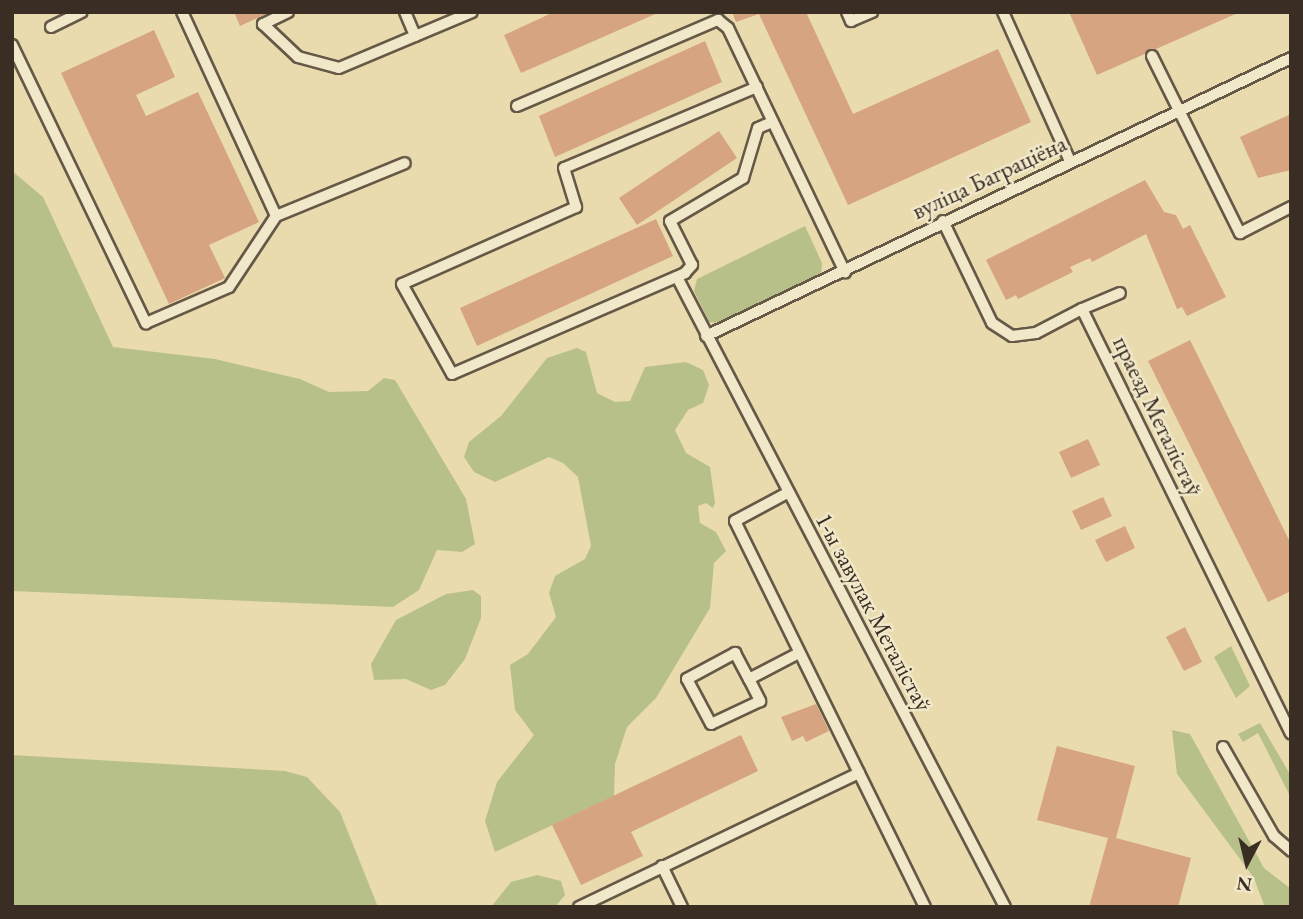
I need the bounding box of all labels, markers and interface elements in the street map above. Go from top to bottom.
street label: вуліца Баграціёна [907,129,1071,225]
street label: праезд Металістаў [1107,331,1209,501]
street label: 1-ы завулак Металістаў [810,508,938,716]
north arrow [1212,828,1282,898]
text: N [1235,871,1254,898]

